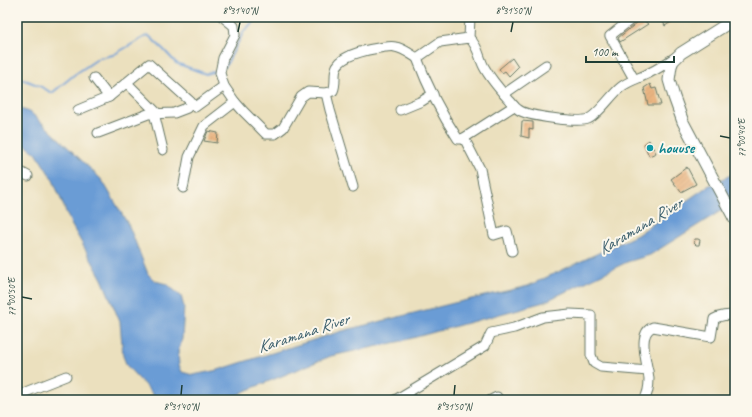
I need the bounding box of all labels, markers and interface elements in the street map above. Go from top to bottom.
text: 8°31'40"N [223,4,259,17]
text: 8°31'50"N [496,4,532,17]
scale bar [586,38,674,64]
text: 100 m [592,44,619,60]
text: 77°00'40"E [735,117,748,157]
place label: houuse [658,138,696,158]
marker: houuse [645,143,655,153]
water label: Karamana River [594,191,688,259]
text: 77°00'50"E [5,276,18,316]
water label: Karamana River [255,308,354,358]
text: 8°31'40"N [164,400,200,413]
text: 8°31'50"N [437,400,473,413]

